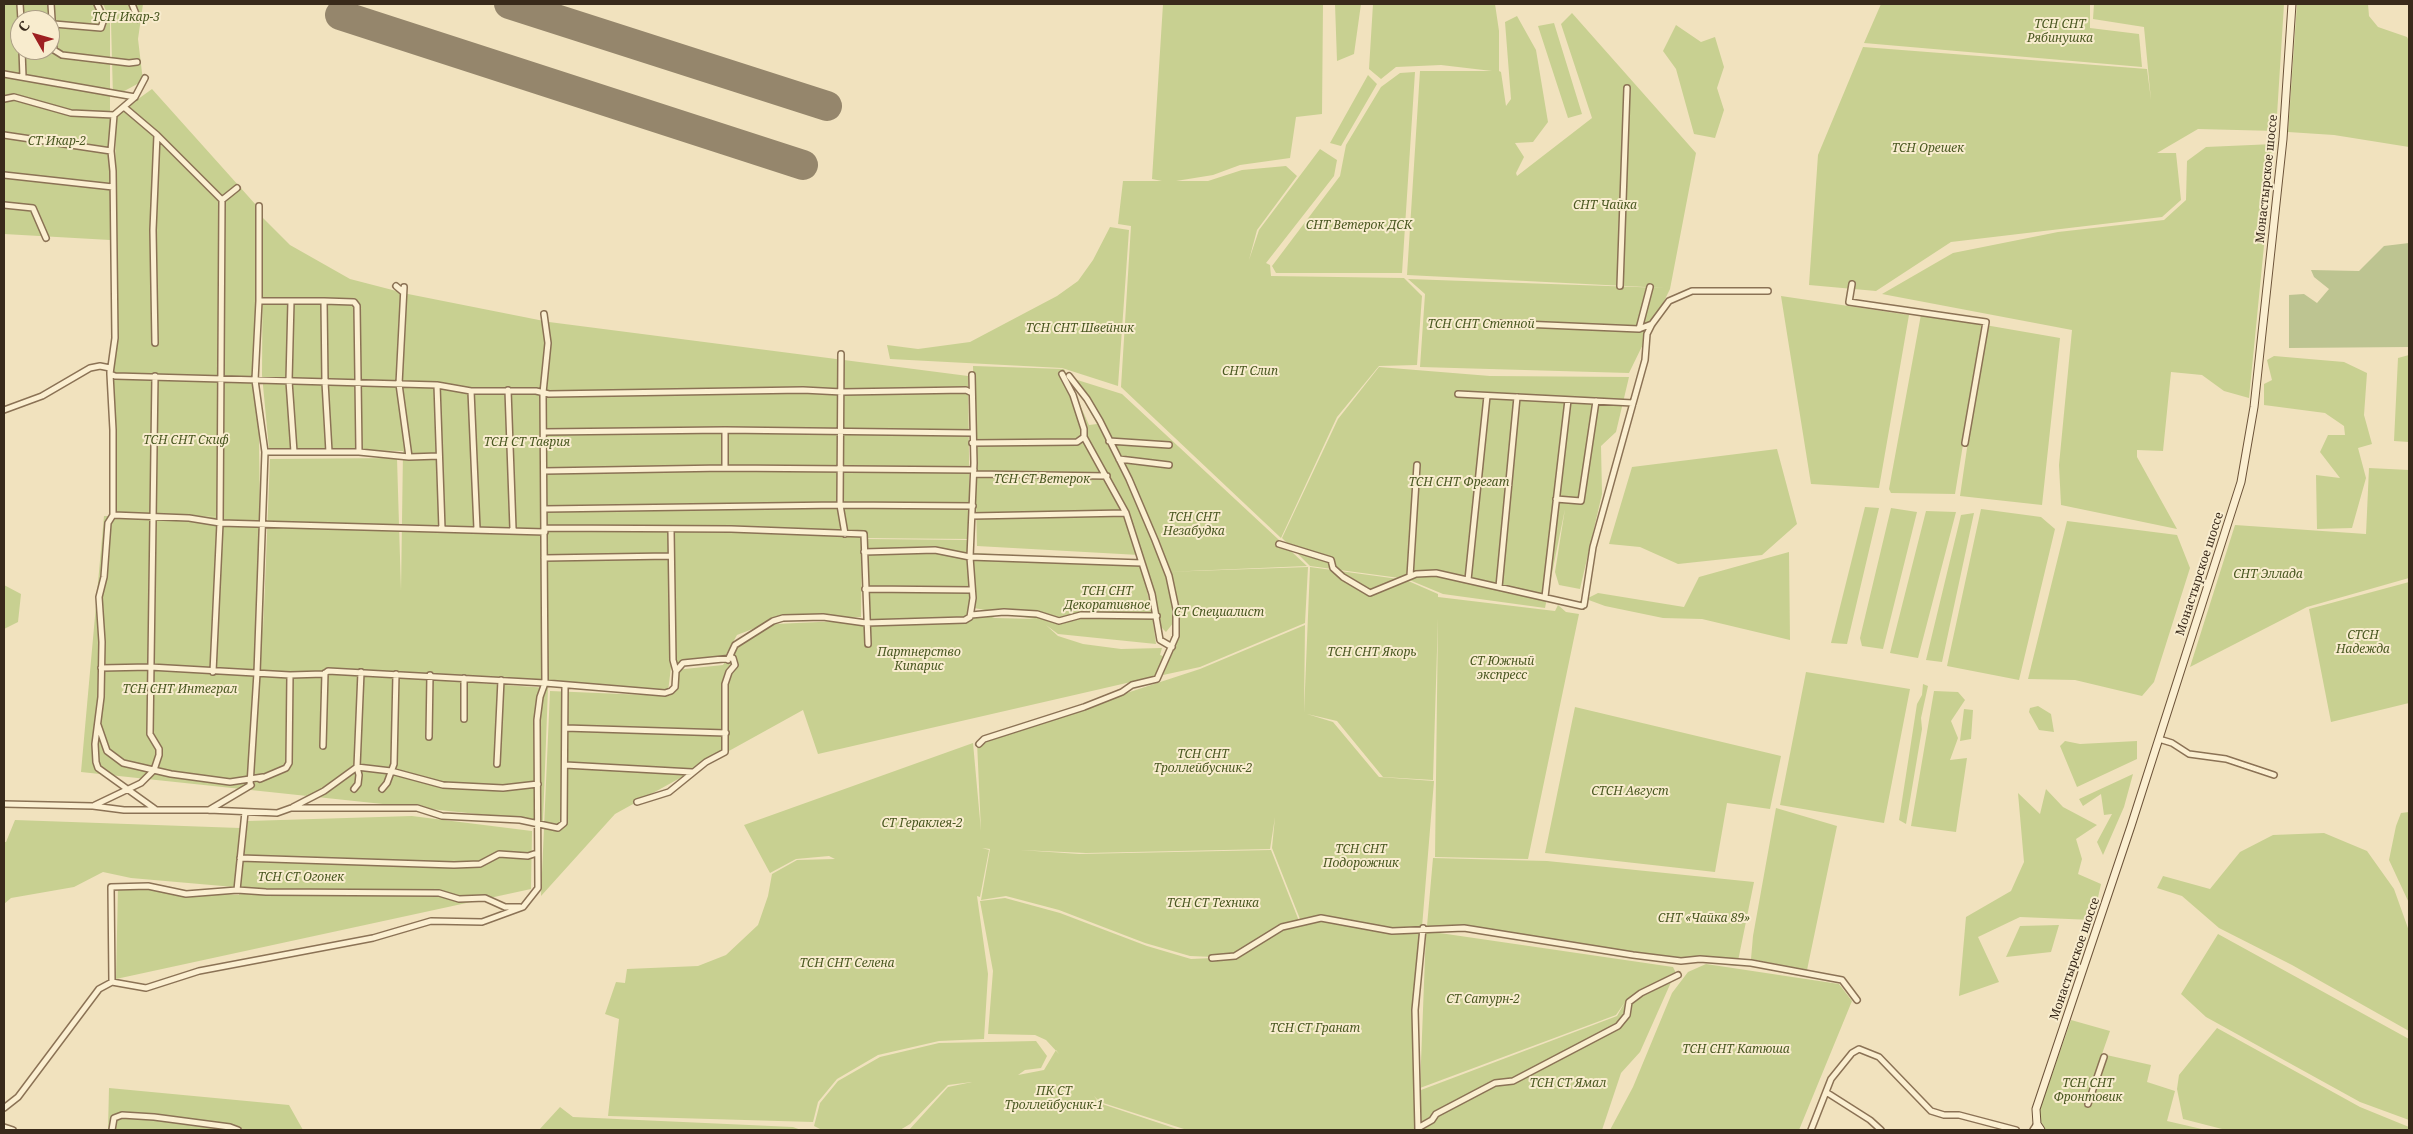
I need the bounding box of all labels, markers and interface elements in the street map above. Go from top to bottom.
north arrow [10,10,60,60]
park label: ТСН Икар-3 [92,11,160,25]
text: С [13,17,34,36]
park label: ТСН СНТ Рябинушка [2027,18,2093,46]
street label: Монастырское шоссе [2253,114,2281,244]
park label: СТ Икар-2 [28,135,86,149]
park label: ТСН Орешек [1892,142,1964,156]
park label: СНТ Чайка [1573,199,1637,213]
park label: СНТ Ветерок ДСК [1306,219,1412,233]
park label: ТСН СНТ Степной [1427,318,1535,332]
park label: ТСН СНТ Швейник [1026,322,1134,336]
park label: СНТ Слип [1222,365,1278,379]
park label: ТСН СНТ Скиф [143,434,229,448]
park label: ТСН СТ Таврия [484,436,570,450]
park label: ТСН СТ Ветерок [994,473,1090,487]
park label: ТСН СНТ Фрегат [1409,476,1509,490]
street label: Монастырское шоссе [2173,510,2227,638]
park label: ТСН СНТ Незабудка [1163,511,1225,539]
park label: СНТ Эллада [2233,568,2303,582]
park label: ТСН СНТ Декоративное [1064,585,1150,613]
park label: СТ Специалист [1174,606,1264,620]
park label: СТСН Надежда [2336,629,2390,657]
park label: Партнерство Кипарис [877,646,961,674]
park label: ТСН СНТ Якорь [1327,646,1417,660]
park label: СТ Южный экспресс [1470,655,1534,683]
park label: ТСН СНТ Интеграл [123,683,237,697]
park label: ТСН СНТ Троллейбусник-2 [1154,748,1252,776]
park label: СТСН Август [1591,785,1669,799]
park label: СТ Гераклея-2 [881,817,963,831]
park label: ТСН СНТ Подорожник [1323,843,1399,871]
park label: ТСН СТ Огонек [258,871,344,885]
street label: Монастырское шоссе [2047,896,2103,1022]
park label: ТСН СТ Техника [1167,897,1259,911]
park label: СНТ «Чайка 89» [1658,912,1750,926]
park label: ТСН СНТ Селена [800,957,894,971]
park label: СТ Сатурн-2 [1446,993,1520,1007]
park label: ТСН СТ Гранат [1270,1022,1360,1036]
park label: ТСН СНТ Катюша [1682,1043,1790,1057]
park label: ТСН СТ Ямал [1530,1077,1606,1091]
park label: ТСН СНТ Фронтовик [2053,1077,2123,1105]
park label: ПК СТ Троллейбусник-1 [1005,1085,1103,1113]

